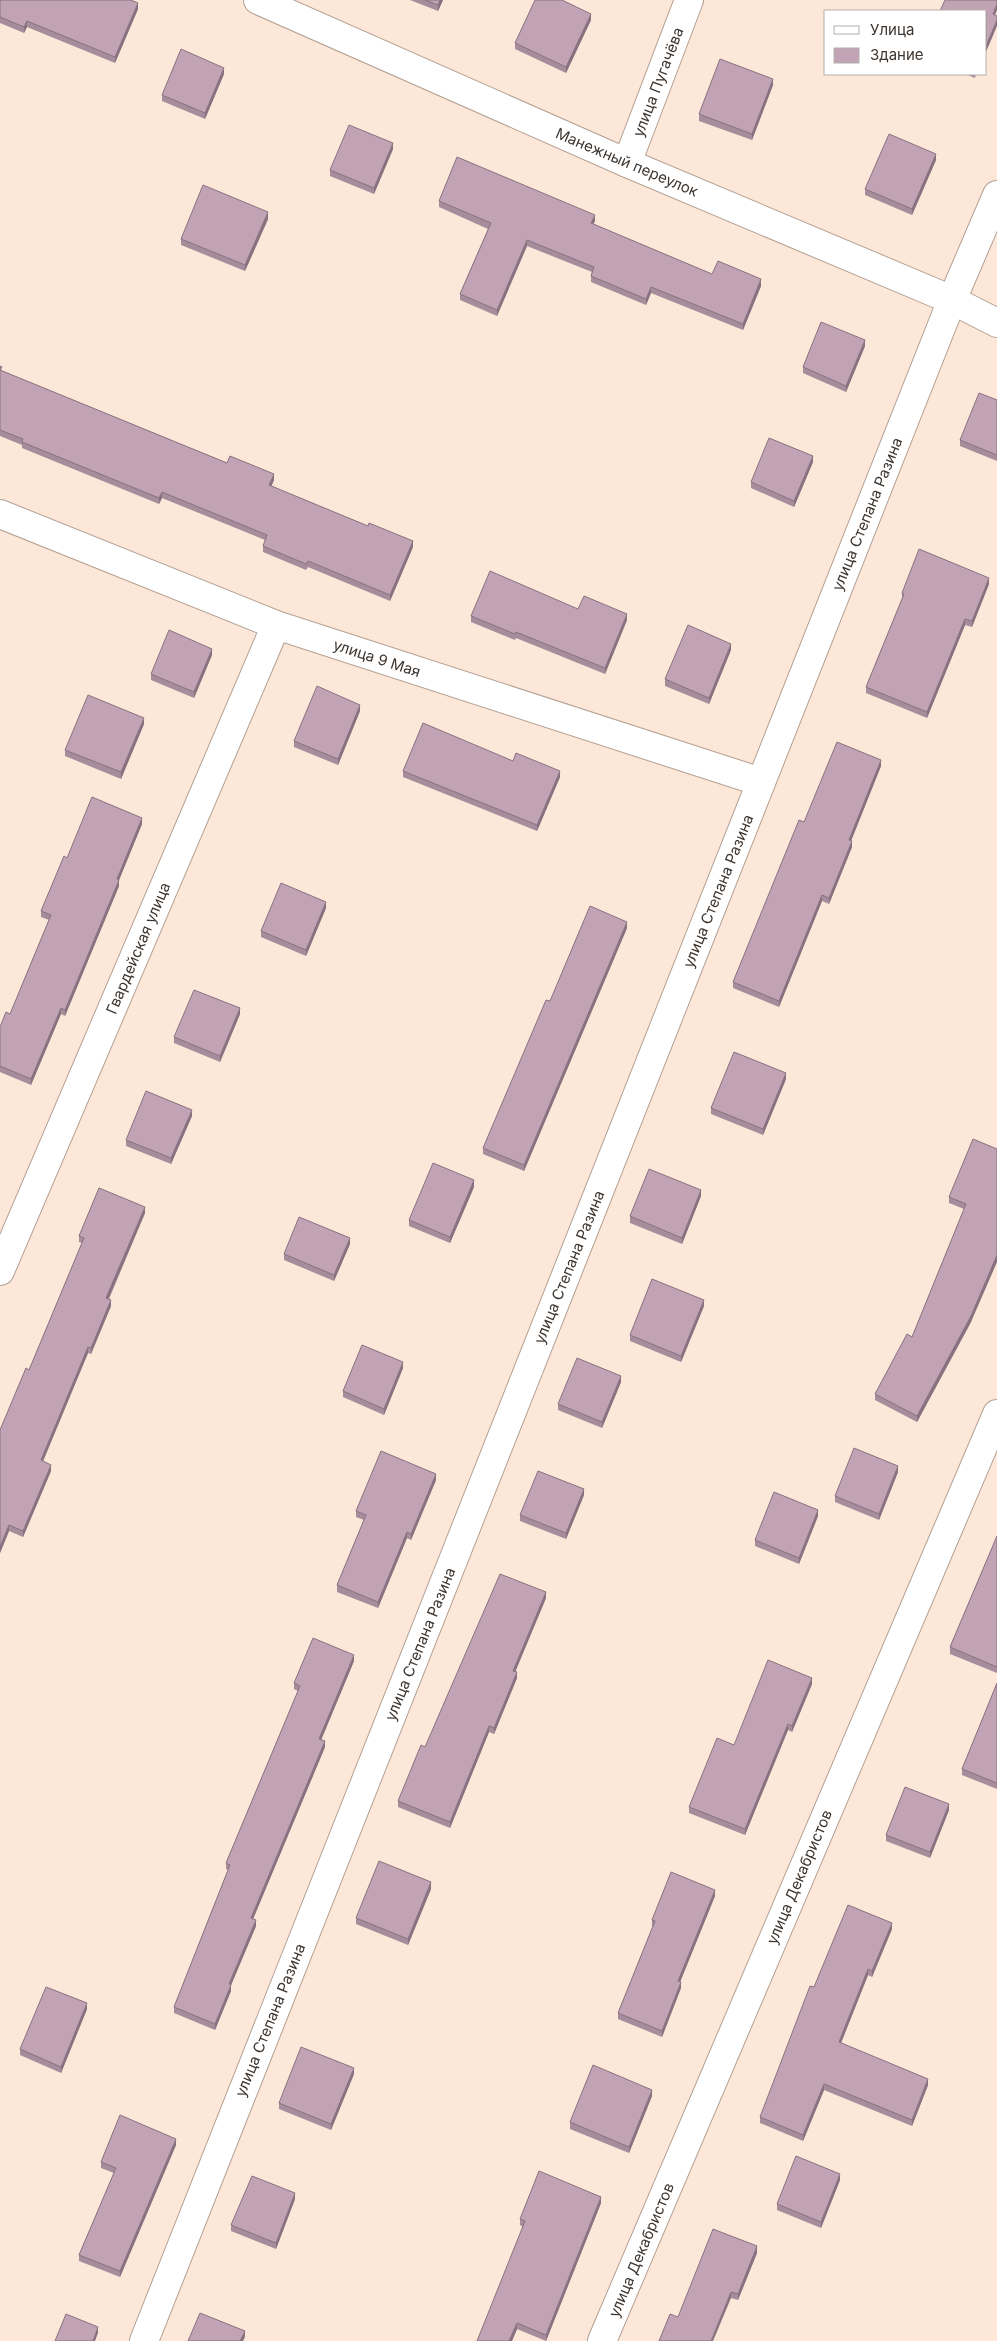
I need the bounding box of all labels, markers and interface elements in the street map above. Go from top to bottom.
legend [824,10,987,75]
text: Улица [870,20,914,39]
street label: улица Пугачёва [628,25,688,139]
text: Здание [870,45,924,64]
street label: Манежный переулок [553,123,701,201]
street label: улица Степана Разина [828,435,906,593]
street label: улица 9 Мая [331,635,423,681]
street label: улица Степана Разина [679,812,757,970]
street label: Гвардейская улица [102,879,174,1017]
street label: улица Степана Разина [530,1188,608,1346]
street label: улица Степана Разина [381,1565,459,1723]
street label: улица Декабристов [762,1807,836,1947]
street label: улица Степана Разина [231,1941,309,2099]
street label: улица Декабристов [604,2180,678,2320]

